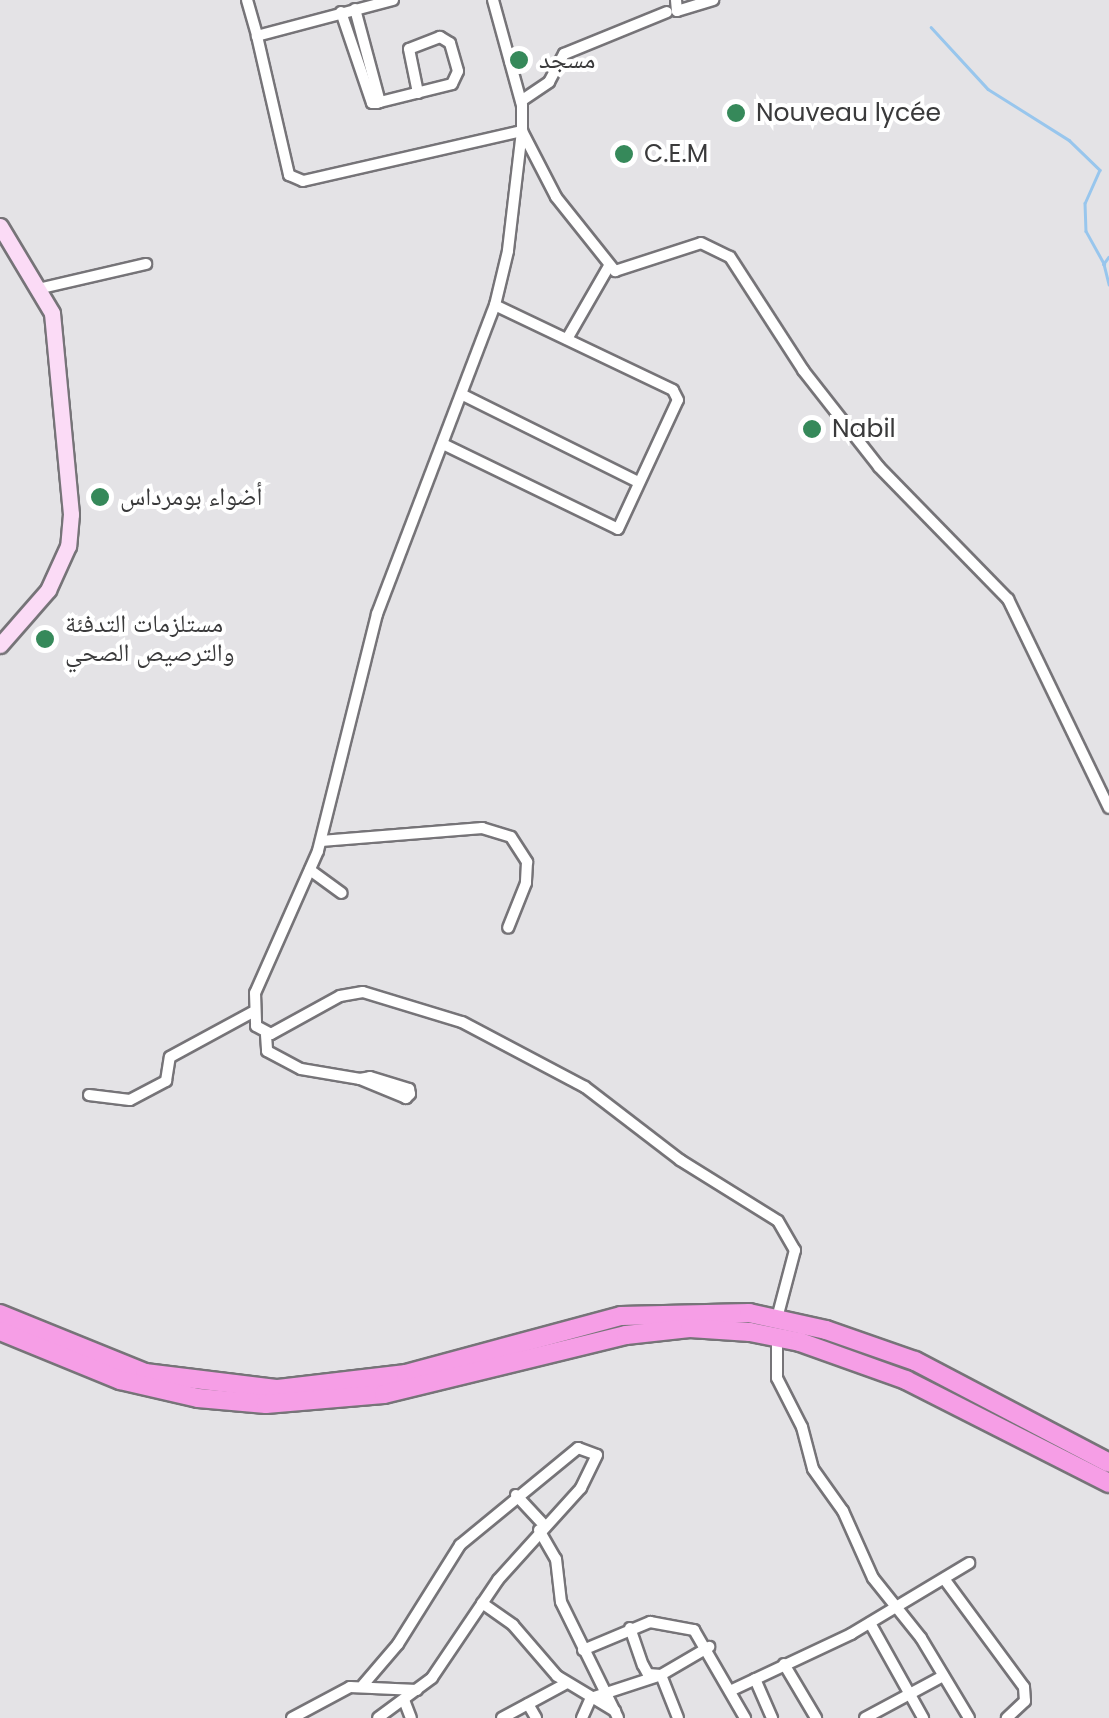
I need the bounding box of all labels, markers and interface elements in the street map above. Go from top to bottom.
place label: مسجد [539,45,595,75]
marker: مسجد [508,49,530,71]
place label: Nouveau lycée [756,98,941,128]
marker: Nouveau lycée [725,102,747,124]
place label: C.E.M [644,139,708,169]
marker: C.E.M [613,143,635,165]
place label: Nabil [832,414,896,444]
marker: Nabil [801,418,823,440]
place label: أضواء بومرداس [120,482,263,512]
marker: أضواء بومرداس [89,486,111,508]
place label: مستلزمات التدفئة والترصيص الصحي [65,610,234,669]
marker: مستلزمات التدفئة والترصيص الصحي [34,628,56,650]

